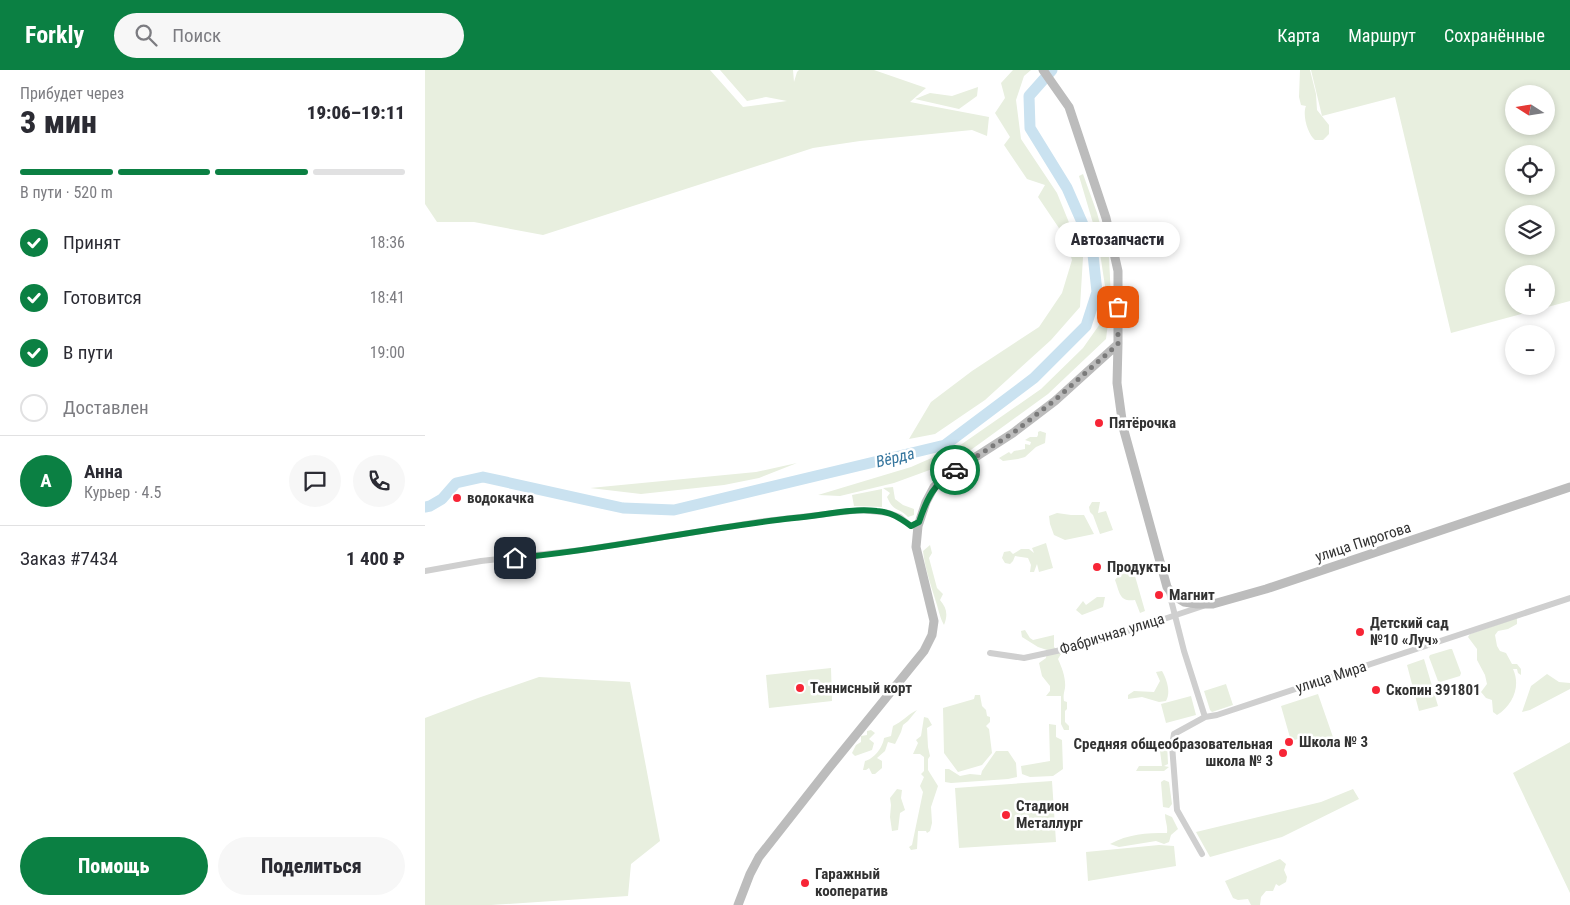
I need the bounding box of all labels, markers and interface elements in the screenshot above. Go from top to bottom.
search box [114,13,464,58]
text: Forkly [25,21,84,49]
icon: search [132,21,160,49]
text: Поиск [172,24,221,47]
text: Карта [1277,25,1320,46]
text: Маршрут [1348,25,1416,46]
text: Сохранённые [1444,25,1545,46]
text: Прибудет через [20,84,124,103]
north arrow [1505,85,1555,135]
map controls [1505,85,1555,375]
text: 19:06–19:11 [307,101,405,124]
text: 3 мин [20,103,97,141]
button: locate [1505,145,1555,195]
text: В пути · 520 m [20,183,113,202]
button: layers [1505,205,1555,255]
callout: Автозапчасти [1055,222,1181,257]
icon: check [20,229,48,257]
text: Автозапчасти [1071,230,1164,249]
text: Принят [63,231,121,254]
text: 18:36 [370,233,405,252]
button: + [1505,265,1555,315]
icon: check [20,284,48,312]
text: Готовится [63,286,142,309]
pin [1097,286,1139,328]
text: 18:41 [370,288,405,307]
icon: bag [1104,293,1132,321]
button: − [1505,325,1555,375]
icon: check [20,339,48,367]
text: В пути [63,341,113,364]
text: 19:00 [370,343,405,362]
text: Доставлен [63,396,149,419]
place label: Пятёрочка [1109,414,1176,432]
marker: Пятёрочка [1093,417,1105,429]
water label: Вёрда [874,444,916,471]
courier [930,445,980,495]
button: chat [289,455,341,507]
button: phone [353,455,405,507]
icon: car [941,456,969,484]
text: Анна [84,460,123,483]
text: А [40,469,52,492]
text: Курьер · 4.5 [84,483,162,502]
place label: водокачка [467,489,534,507]
marker: водокачка [451,492,463,504]
street label: улица Пирогова [1313,518,1413,566]
pin [494,537,536,579]
icon: home [501,544,529,572]
text: Заказ #7434 [20,547,118,570]
text: 1 400 ₽ [346,547,405,570]
place label: Продукты [1107,558,1171,576]
marker: Продукты [1091,561,1103,573]
place label: Магнит [1169,586,1215,604]
marker: Магнит [1153,589,1165,601]
street label: Фабричная улица [1057,610,1167,658]
place label: Детский сад №10 «Луч» [1370,614,1449,649]
marker: Детский сад №10 «Луч» [1354,626,1366,638]
street label: улица Мира [1293,657,1369,697]
place label: Теннисный корт [810,679,912,697]
place label: Скопин 391801 [1386,681,1481,699]
marker: Теннисный корт [794,682,806,694]
marker: Скопин 391801 [1370,684,1382,696]
place label: Школа № 3 [1299,733,1368,751]
place label: Средняя общеобразовательная школа № 3 [1074,735,1273,770]
marker: Школа № 3 [1283,736,1295,748]
marker: Средняя общеобразовательная школа № 3 [1277,747,1289,759]
place label: Стадион Металлург [1016,797,1083,832]
marker: Стадион Металлург [1000,809,1012,821]
button: Помощь [20,837,208,895]
button: Поделиться [218,837,405,895]
place label: Гаражный кооператив [815,865,888,900]
marker: Гаражный кооператив [799,877,811,889]

